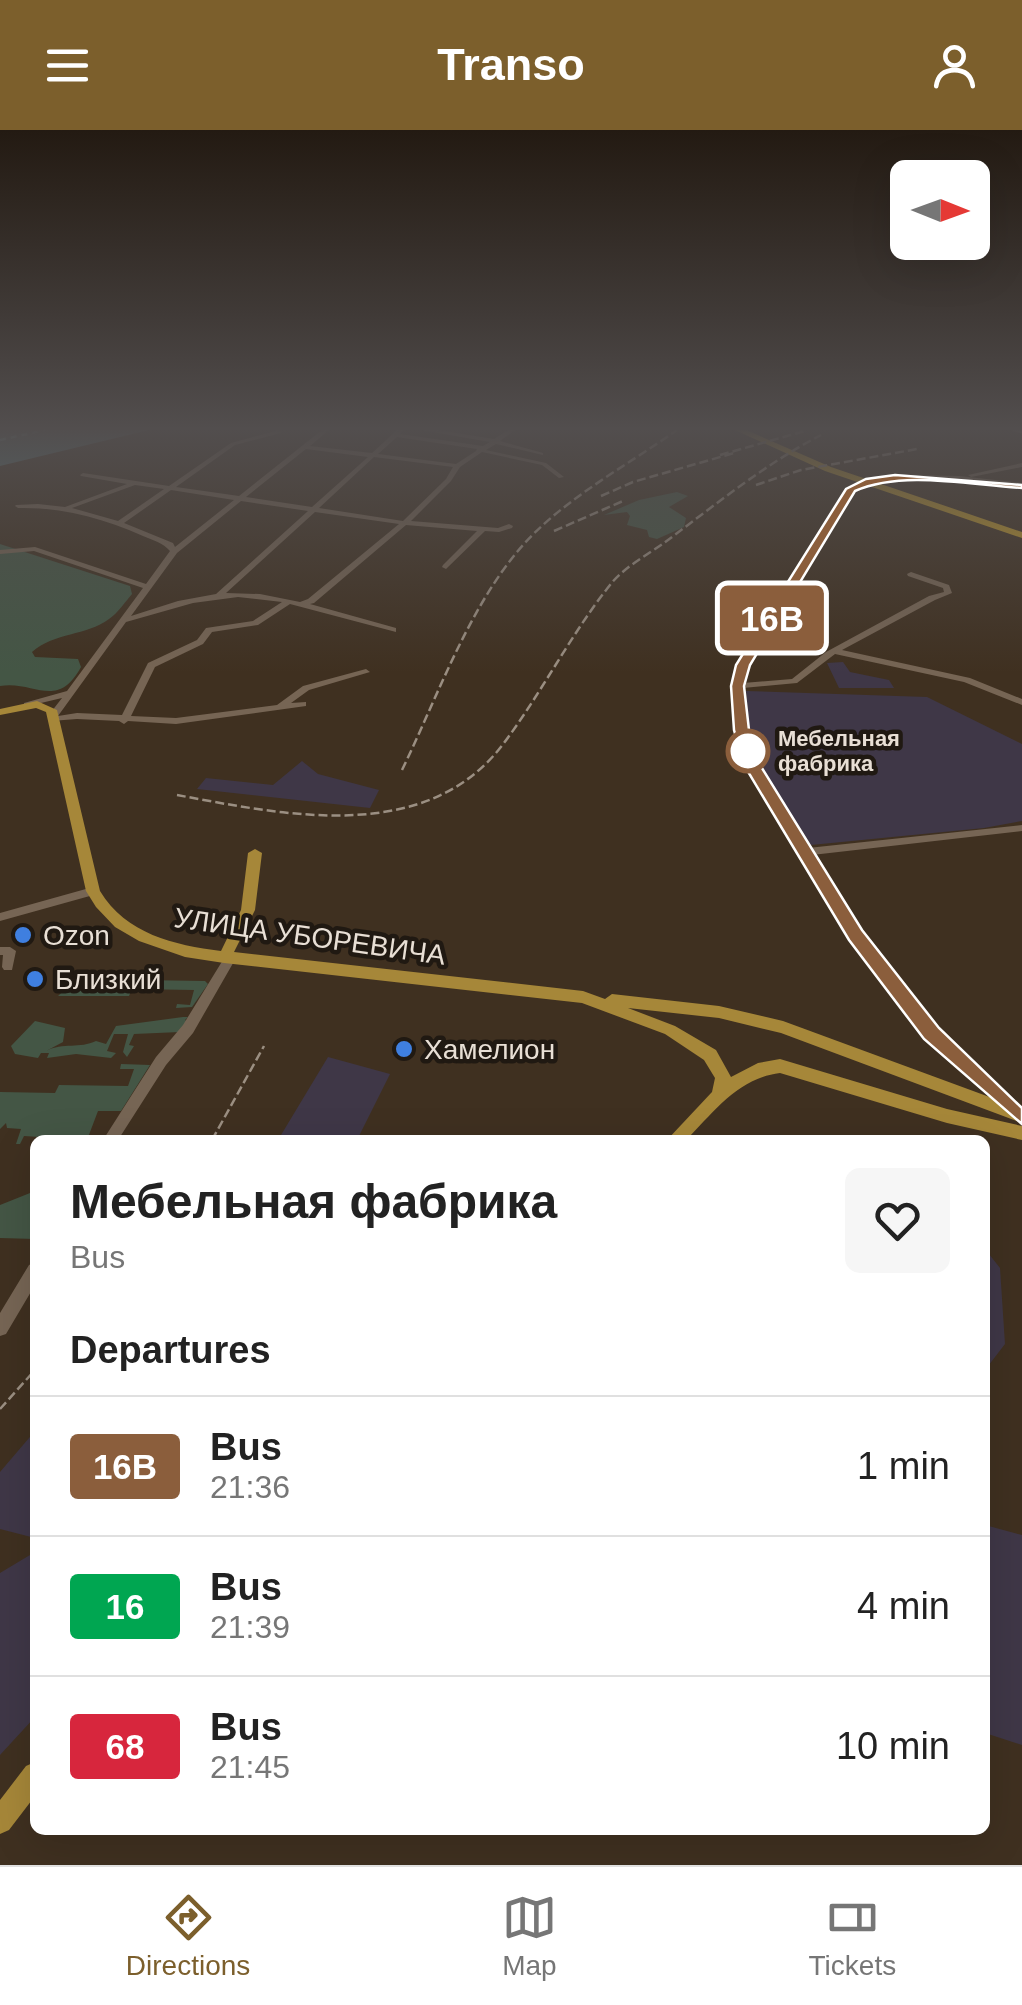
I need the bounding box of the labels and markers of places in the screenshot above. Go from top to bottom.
place label: Мебельная фабрика [778,726,900,776]
marker: Мебельная фабрика [727,730,769,772]
place label: Ozon [43,920,110,951]
marker: Ozon [12,924,34,946]
place label: Близкий [55,964,161,995]
marker: Близкий [24,968,46,990]
place label: Хамелион [424,1034,555,1065]
marker: Хамелион [393,1038,415,1060]

